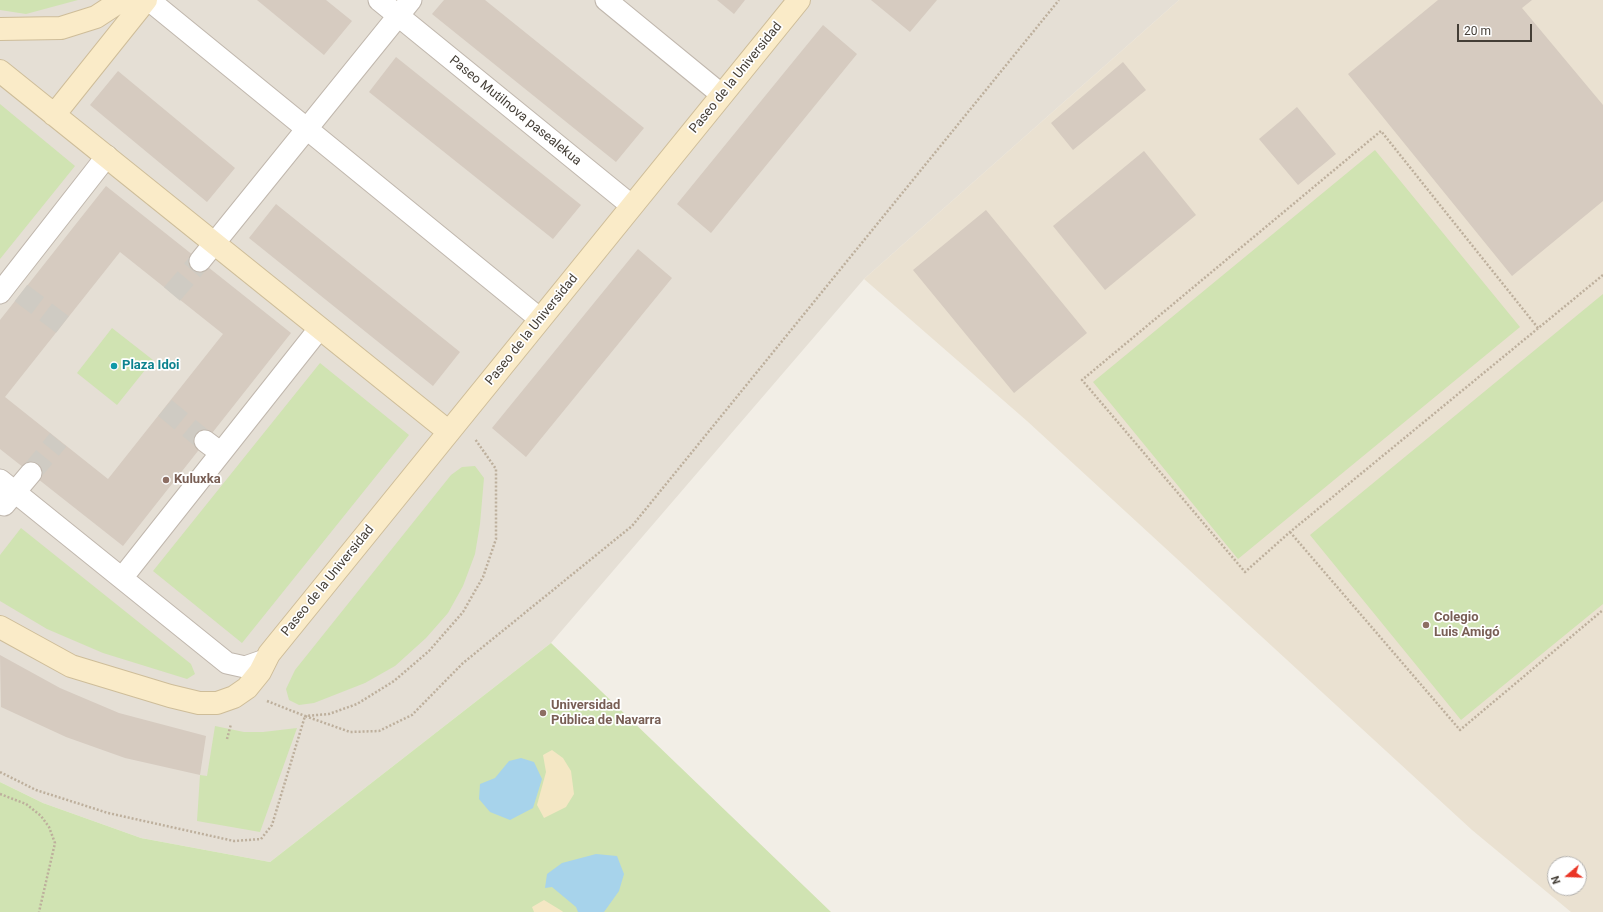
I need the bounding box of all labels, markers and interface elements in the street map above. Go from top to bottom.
scale bar [1459,16,1534,42]
street label: Paseo de la Universidad [686,19,786,137]
text: 20 m [1464,24,1491,38]
street label: Paseo Mutilnova pasealekua [446,53,584,169]
street label: Paseo de la Universidad [482,271,582,389]
place label: Plaza Idoi [122,358,179,374]
marker: Plaza Idoi [109,361,119,371]
place label: Kuluxka [174,472,221,488]
marker: Kuluxka [161,475,171,485]
street label: Paseo de la Universidad [278,522,378,640]
place label: Colegio Luis Amigó [1434,610,1500,641]
marker: Colegio Luis Amigó [1421,620,1431,630]
place label: Universidad Pública de Navarra [551,698,661,729]
marker: Universidad Pública de Navarra [538,708,548,718]
north arrow [1547,856,1587,896]
text: N [1549,874,1564,886]

